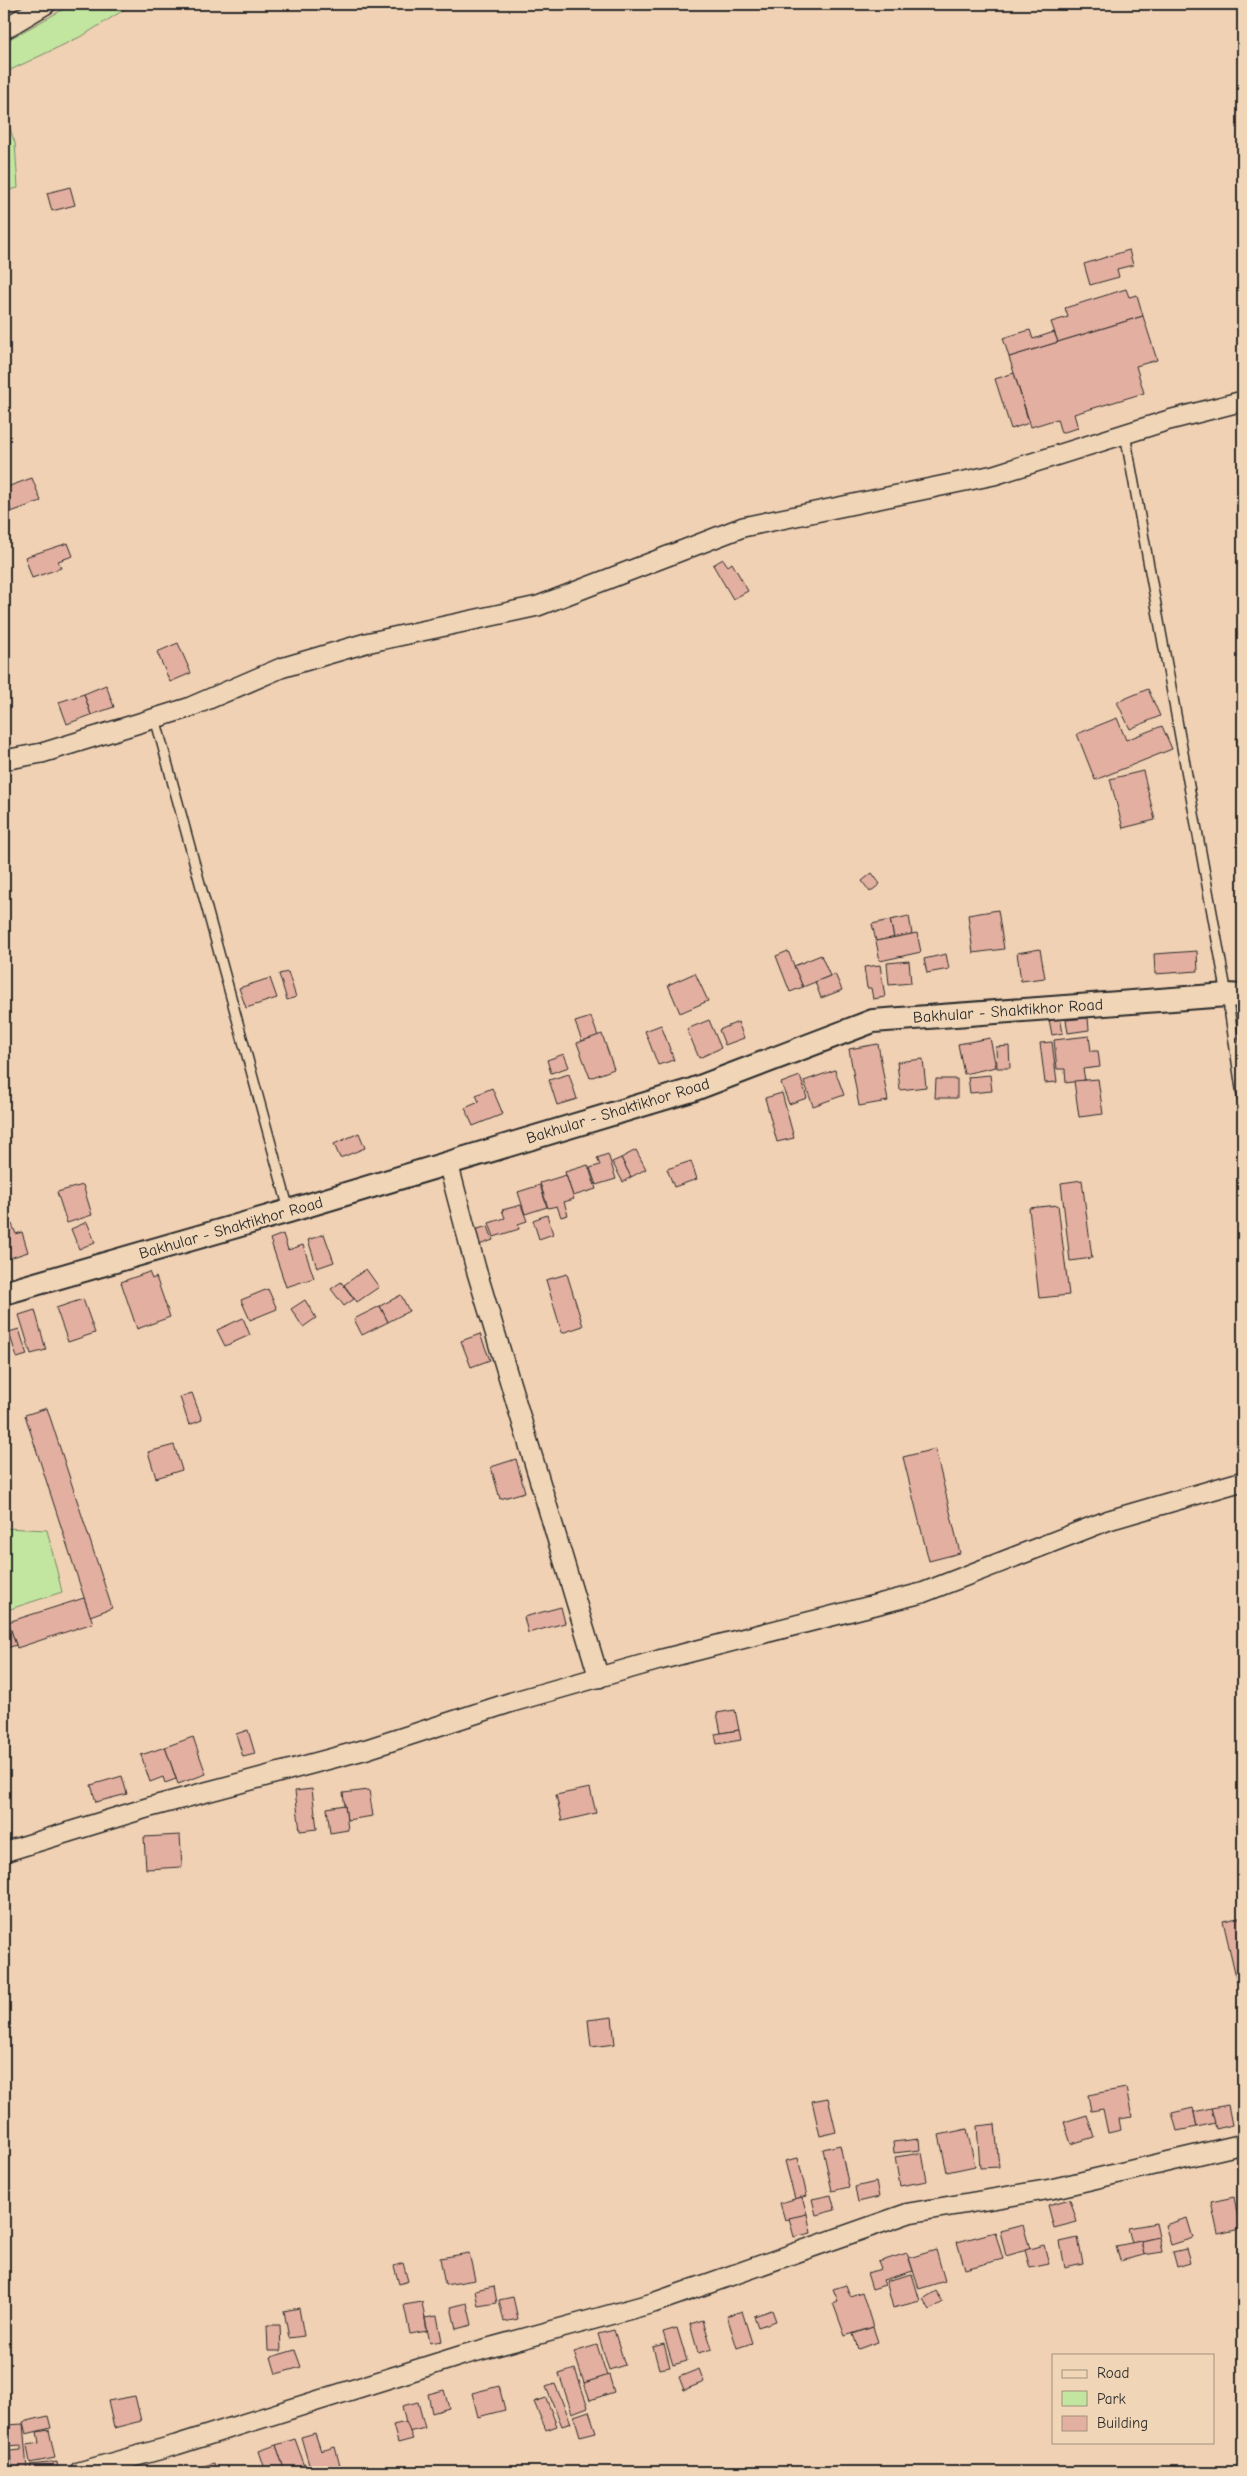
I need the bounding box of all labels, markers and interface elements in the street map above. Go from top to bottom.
street label: Bakhular - Shaktikhor Road [912,995,1104,1027]
street label: Bakhular - Shaktikhor Road [524,1075,712,1147]
street label: Bakhular - Shaktikhor Road [137,1193,325,1263]
legend [1052,2354,1214,2444]
text: Road [1097,2364,1129,2382]
text: Park [1097,2390,1126,2408]
text: Building [1097,2414,1148,2432]

